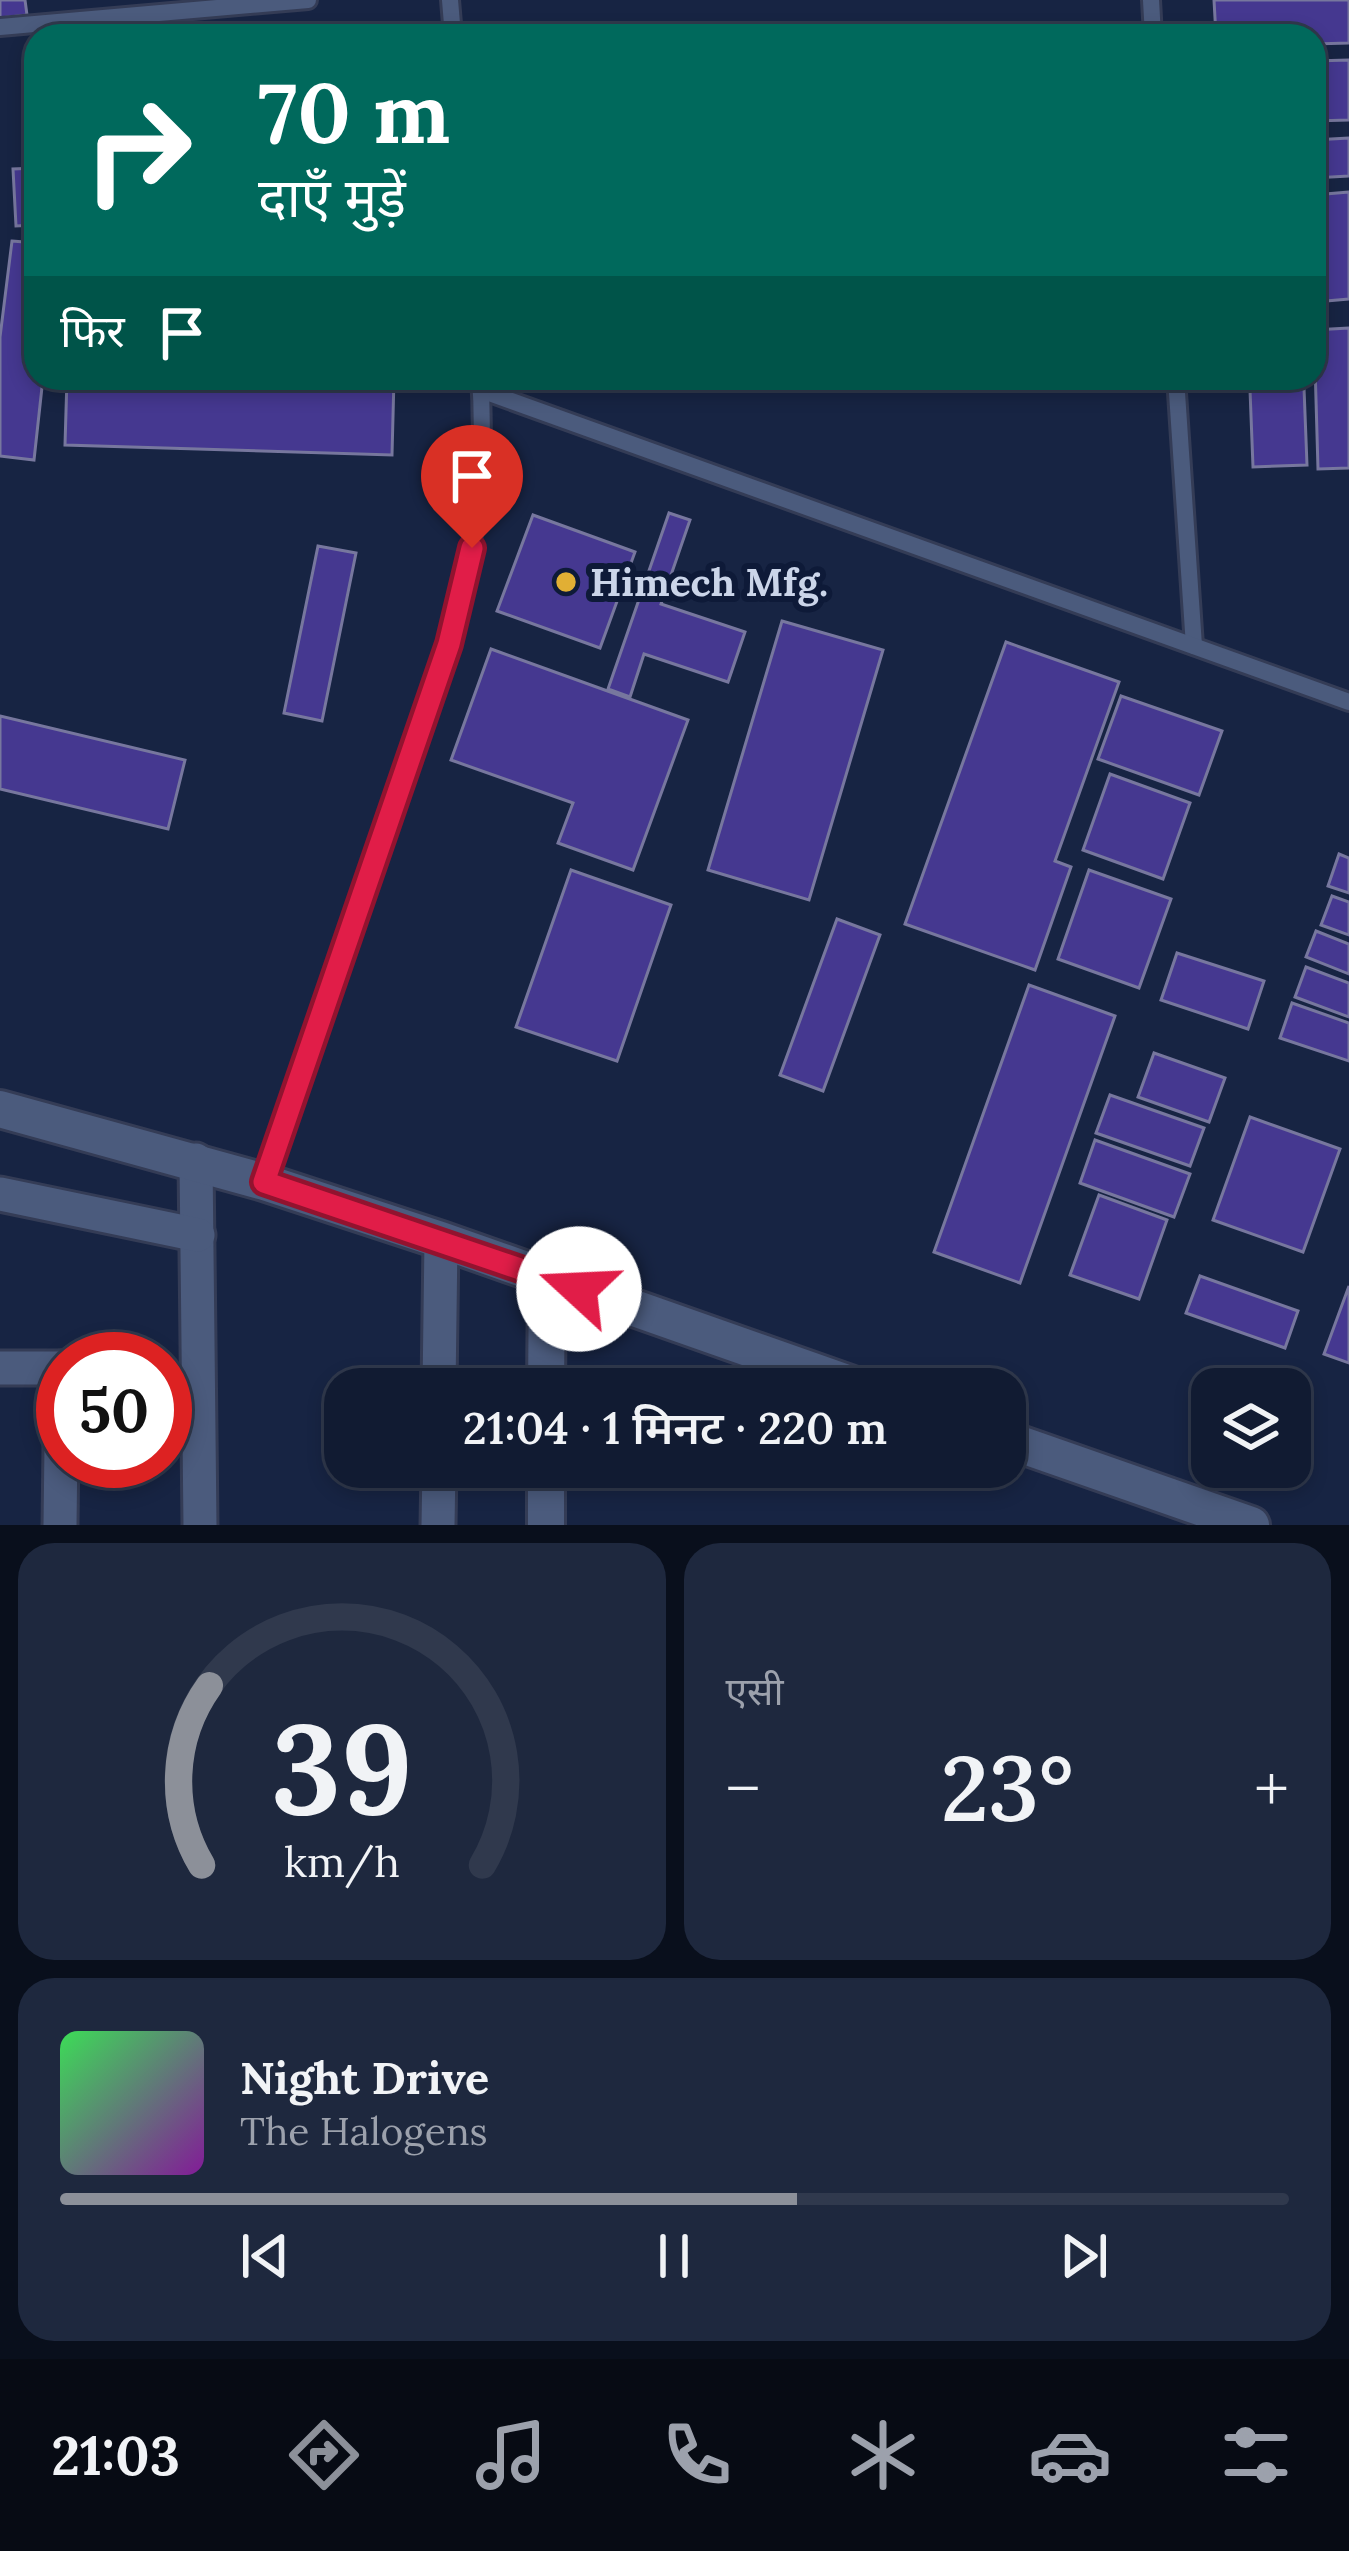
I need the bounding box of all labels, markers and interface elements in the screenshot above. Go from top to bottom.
text: 70 m [258,58,450,166]
icon: right [60,72,216,228]
text: दाएँ मुड़ें [258,163,406,232]
icon: arrive [149,300,215,366]
text: फिर [60,302,125,359]
pin [421,425,523,548]
icon: arrive [439,443,505,509]
place label: Himech Mfg. [590,557,828,607]
marker: Himech Mfg. [553,569,579,595]
position arrow [516,1226,642,1352]
speed limit sign: 50 [36,1332,192,1488]
map controls [1191,1368,1311,1488]
button: layers [1191,1368,1311,1488]
text: 21:04 · 1 मिनट · 220 m [463,1399,887,1456]
text: एसी [726,1666,784,1716]
text: 39 [271,1688,413,1848]
text: 23° [941,1730,1074,1846]
text: − [726,1746,760,1830]
text: + [1254,1746,1289,1830]
text: km/h [284,1833,400,1888]
text: Night Drive [240,2049,489,2106]
text: The Halogens [240,2106,488,2156]
icon: previous [232,2223,298,2289]
icon: pause [641,2223,707,2289]
icon: next [1051,2223,1117,2289]
icon: directions [282,2413,366,2497]
icon: music [469,2413,553,2497]
icon: phone [655,2413,739,2497]
icon: climate [841,2413,925,2497]
icon: car [1028,2413,1112,2497]
icon: filters [1214,2413,1298,2497]
text: 21:03 [51,2421,180,2490]

